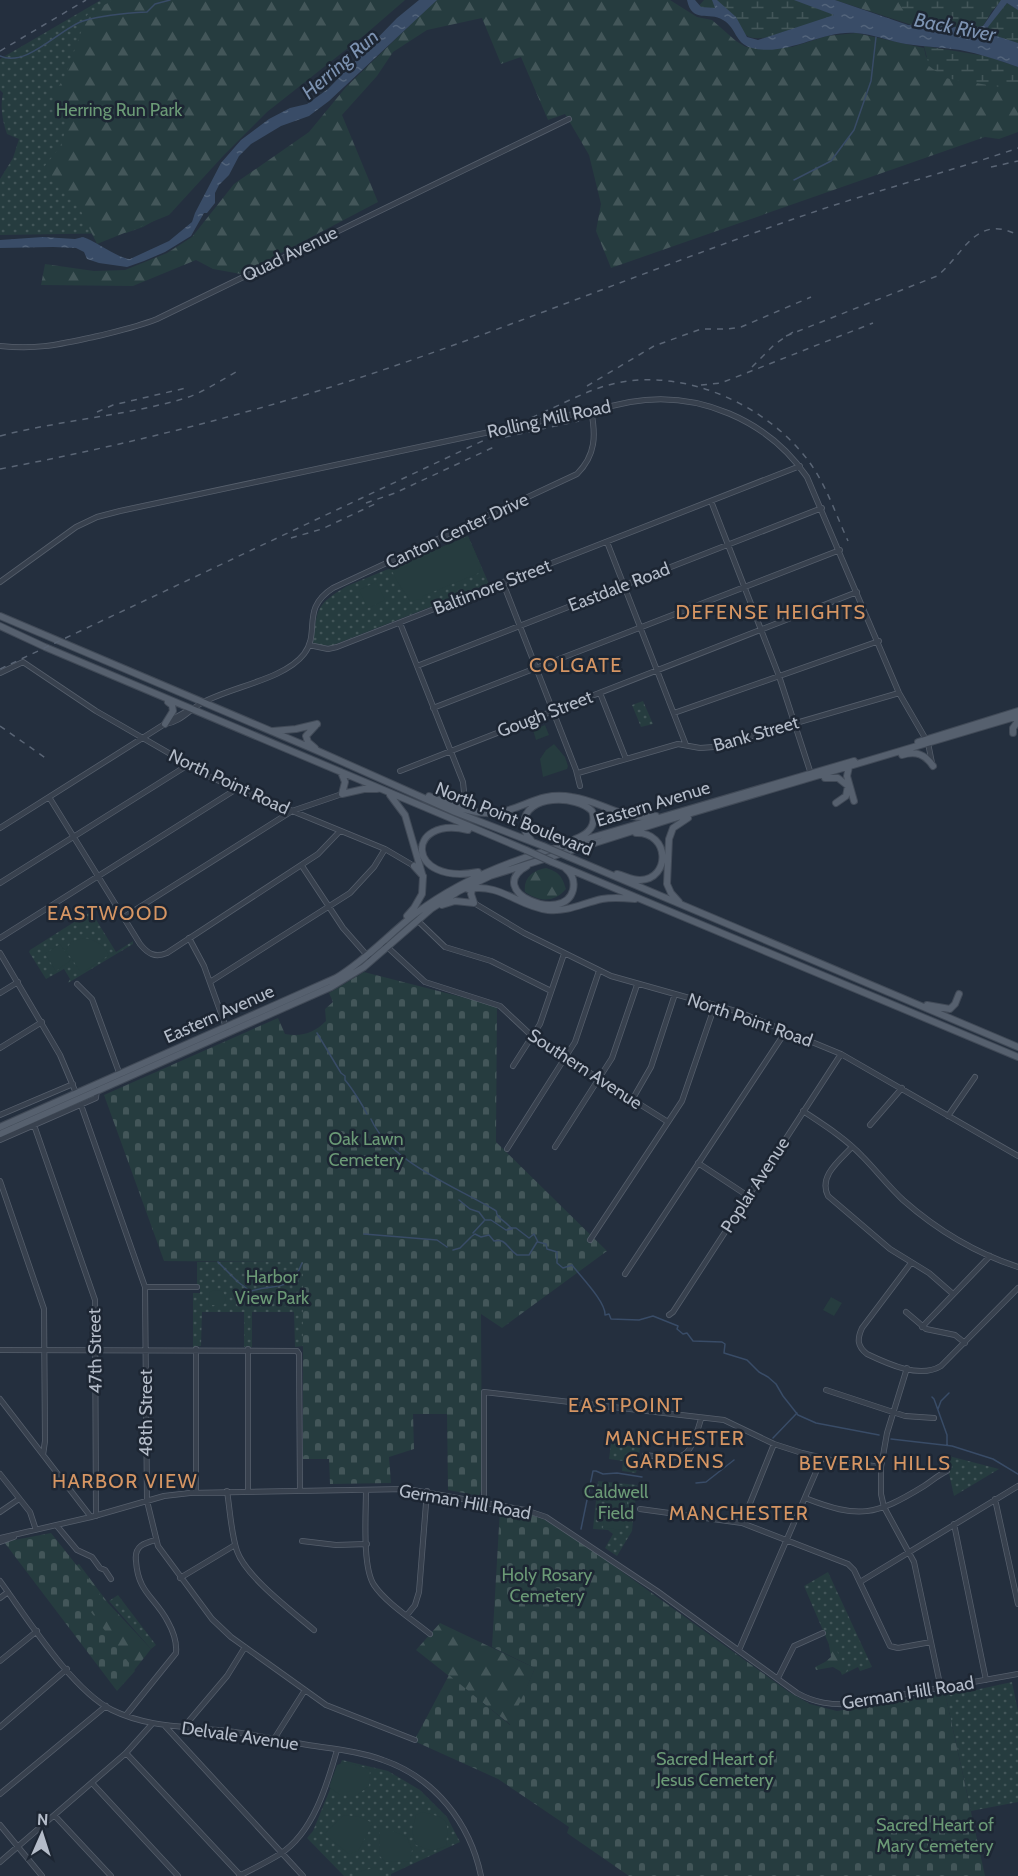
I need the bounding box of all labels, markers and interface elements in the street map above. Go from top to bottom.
water label: Back River [912,7,999,47]
water label: Herring Run [297,24,383,104]
park label: Herring Run Park [56,99,183,121]
street label: Quad Avenue [239,222,341,286]
street label: Rolling Mill Road [485,395,613,443]
street label: Canton Center Drive [382,488,532,574]
street label: Baltimore Street [430,554,554,620]
street label: Eastdale Road [565,558,673,616]
district label: DEFENSE HEIGHTS [675,600,867,624]
district label: COLGATE [529,653,623,677]
street label: Gough Street [494,686,596,742]
street label: Bank Street [711,711,801,757]
street label: North Point Road [165,744,293,820]
street label: Eastern Avenue [593,776,713,832]
street label: North Point Boulevard [432,777,596,861]
district label: EASTWOOD [47,901,169,925]
street label: Eastern Avenue [161,980,277,1048]
street label: North Point Road [685,988,815,1052]
street label: Southern Avenue [524,1024,646,1114]
park label: Oak Lawn Cemetery [328,1128,404,1171]
street label: Poplar Avenue [716,1133,794,1237]
park label: Harbor View Park [235,1266,310,1309]
street label: 47th Street [83,1308,107,1394]
street label: 48th Street [135,1369,157,1457]
district label: EASTPOINT [568,1393,684,1417]
district label: MANCHESTER GARDENS [605,1426,745,1473]
district label: BEVERLY HILLS [799,1451,951,1475]
district label: HARBOR VIEW [52,1469,198,1493]
street label: German Hill Road [397,1480,533,1524]
park label: Caldwell Field [584,1481,649,1524]
district label: MANCHESTER [669,1501,809,1525]
park label: Holy Rosary Cemetery [502,1564,592,1607]
street label: German Hill Road [840,1672,976,1714]
street label: Delvale Avenue [180,1717,300,1755]
park label: Sacred Heart of Jesus Cemetery [656,1748,774,1791]
north arrow [12,1804,72,1864]
text: N [37,1810,49,1829]
park label: Sacred Heart of Mary Cemetery [876,1814,994,1857]

